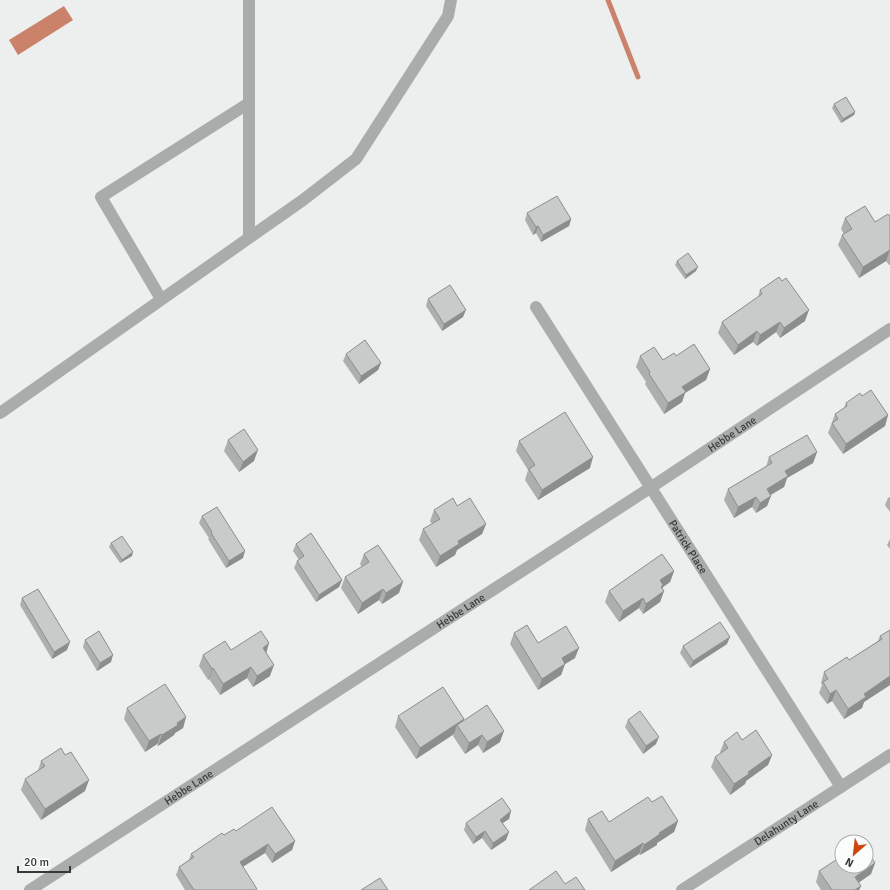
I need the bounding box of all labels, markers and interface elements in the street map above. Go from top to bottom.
street label: Hebbe Lane [705,413,758,455]
street label: Patrick Place [666,517,710,576]
street label: Hebbe Lane [434,590,487,631]
street label: Hebbe Lane [162,767,215,808]
street label: Delahunty Lane [752,797,820,848]
north arrow [834,834,874,874]
scale bar [18,848,70,874]
text: 20 m [24,855,49,870]
text: N [843,855,856,870]

